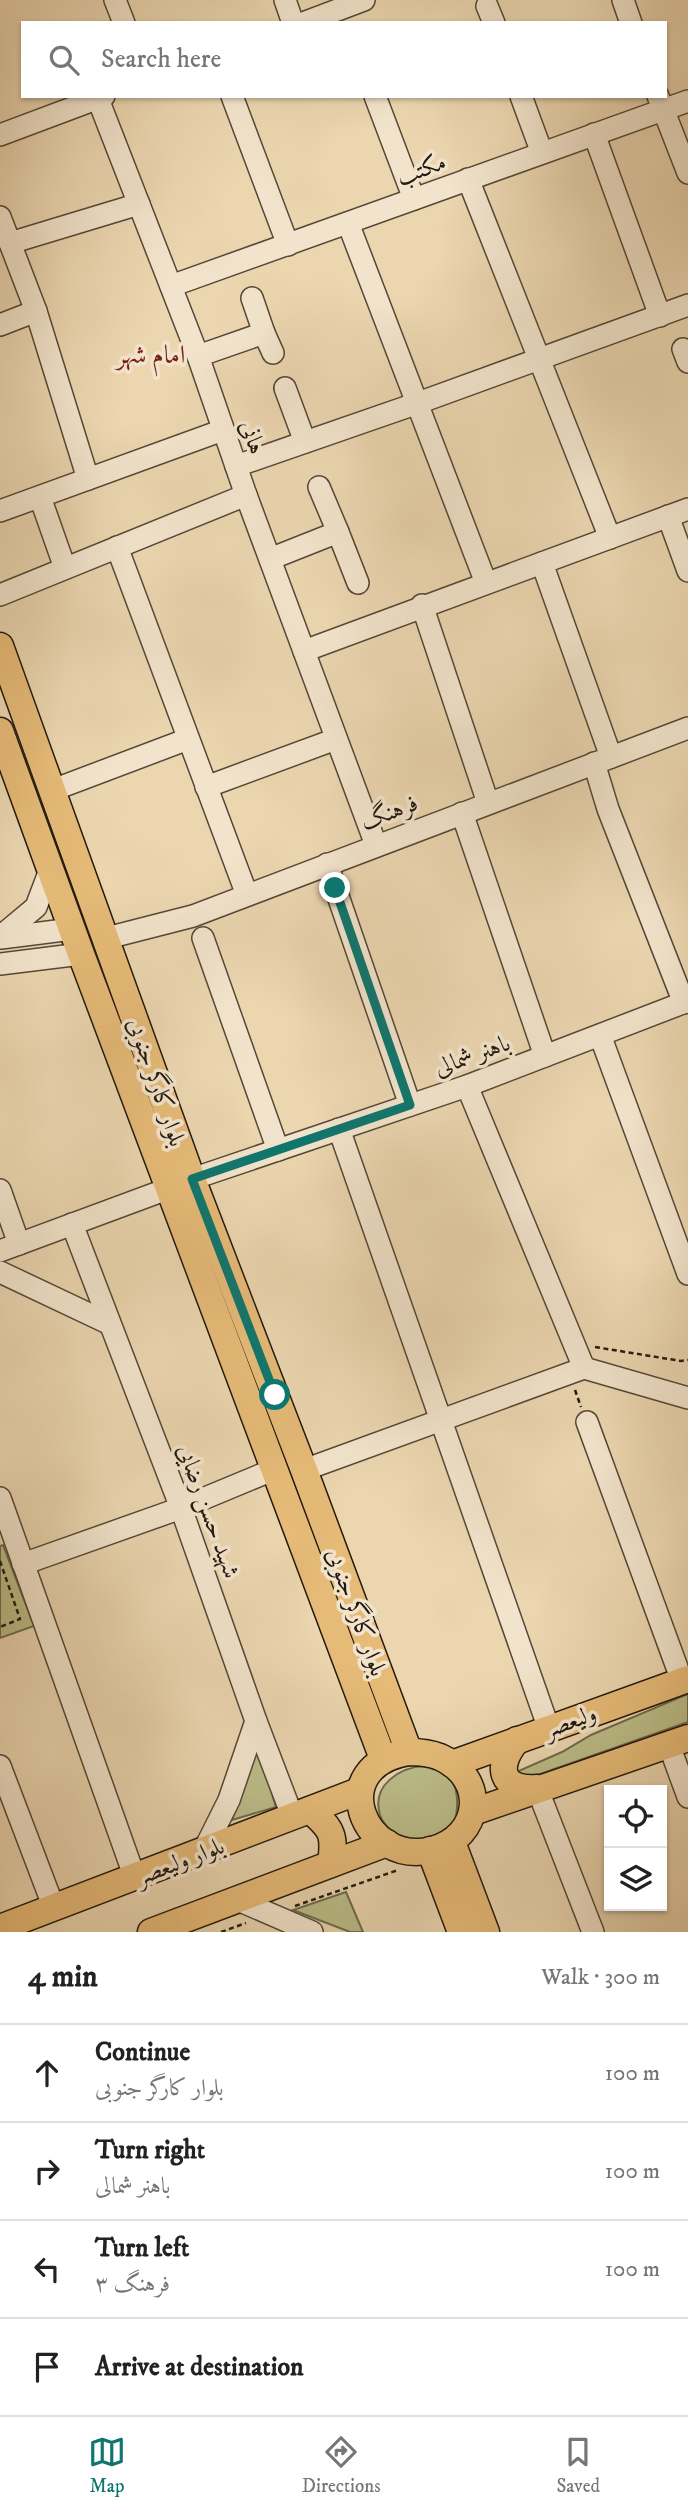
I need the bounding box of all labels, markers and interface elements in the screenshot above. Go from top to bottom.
search box [21,21,667,98]
icon: search [45,41,83,79]
text: Search here [101,43,221,76]
street label: مکتب [392,147,450,193]
district label: امام شهر [114,339,185,377]
street label: هانی [232,416,272,458]
street label: فرهنگ [356,787,422,838]
route end [319,872,350,903]
street label: بلوار کارگر جنوبی [119,1013,194,1151]
street label: باهنر شمالی [430,1028,514,1083]
route start [259,1379,290,1410]
street label: شهید حسن رضایی [170,1440,246,1582]
street label: بلوار کارگر جنوبی [318,1543,395,1681]
street label: ولیعصر [537,1699,601,1746]
map controls [604,1785,667,1911]
button: locate [604,1785,667,1848]
street label: بلوار ولیعصر [129,1831,229,1894]
button: layers [604,1848,667,1911]
text: 4 min [28,1959,98,1996]
text: Walk · 300 m [541,1963,660,1992]
text: Continue [95,2036,190,2069]
icon: ahead [28,2054,66,2092]
text: 100 m [605,2059,660,2088]
text: بلوار کارگر جنوبی [95,2074,224,2103]
text: Turn right [95,2134,205,2167]
icon: right [28,2152,66,2190]
text: 100 m [605,2157,660,2186]
text: باهنر شمالی [95,2172,170,2201]
text: Turn left [95,2232,189,2265]
icon: left [28,2250,66,2288]
text: 100 m [605,2255,660,2284]
text: فرهنگ ۳ [95,2270,170,2299]
icon: arrive [28,2348,66,2386]
text: Arrive at destination [95,2351,304,2384]
tab: Map [88,2433,126,2498]
tab: Directions [302,2433,381,2498]
tab: Saved [556,2433,600,2498]

